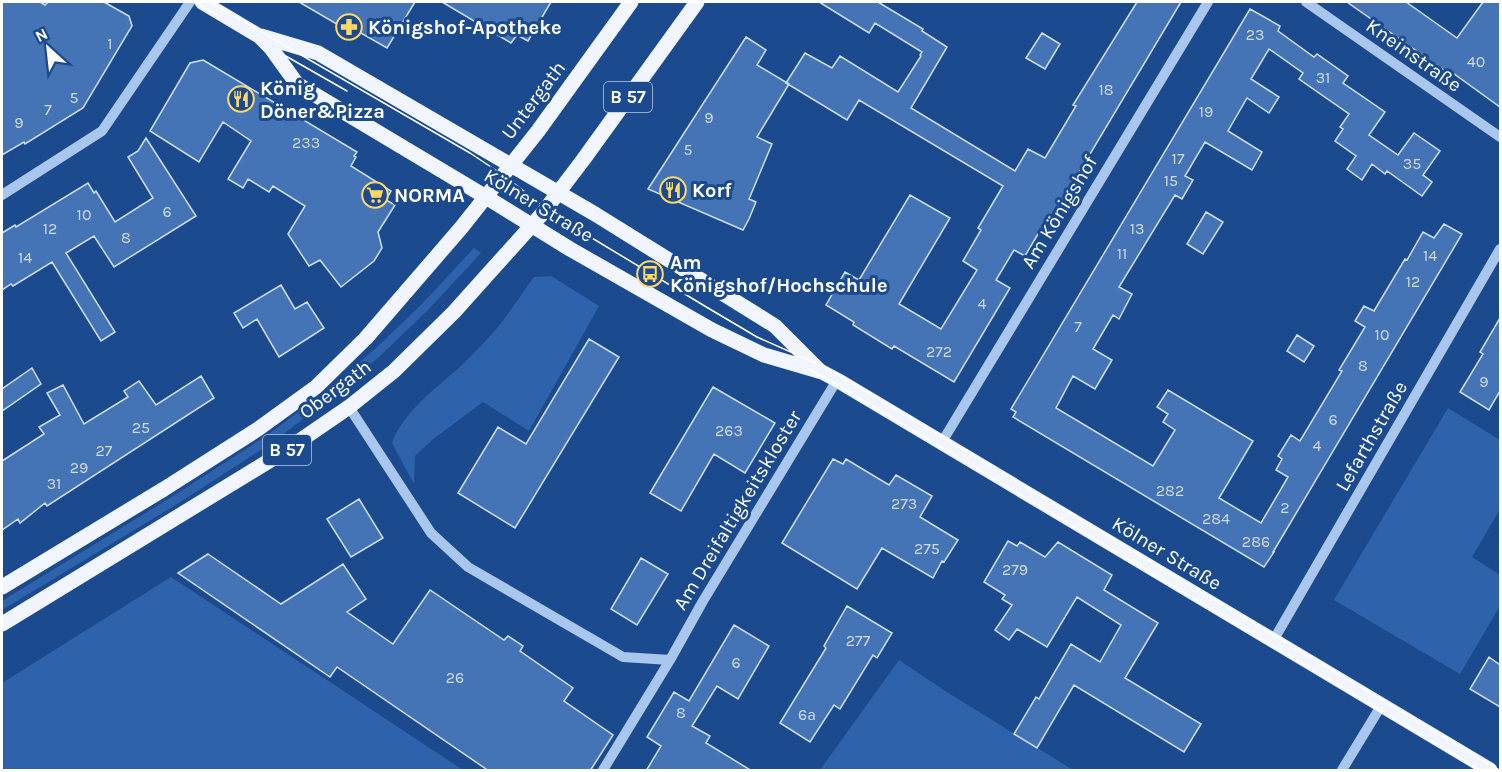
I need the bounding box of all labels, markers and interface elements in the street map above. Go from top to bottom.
pharmacy icon: Königshof-Apotheke [334,12,364,42]
street label: Kneinstraße [1362,14,1466,97]
place label: Königshof-Apotheke [368,16,562,39]
north arrow [18,18,78,78]
text: N [32,24,51,46]
house number: 23 [1246,25,1264,44]
house number: 1 [107,34,113,53]
house number: 40 [1467,52,1485,71]
street label: Untergath [497,57,570,144]
house number: 31 [1316,68,1330,87]
place label: König Döner&Pizza [260,77,385,123]
house number: 18 [1098,80,1114,99]
road number: B 57 [604,82,652,112]
restaurant icon: König Döner&Pizza [226,84,256,114]
house number: 5 [69,88,79,107]
house number: 7 [44,100,52,119]
house number: 19 [1199,102,1213,121]
house number: 9 [704,108,714,127]
house number: 9 [14,113,24,132]
house number: 233 [292,133,320,152]
house number: 5 [683,140,693,159]
house number: 17 [1172,149,1185,168]
street label: Am Königshof [1017,151,1102,273]
house number: 35 [1403,154,1421,173]
street label: Kölner Straße [480,164,598,247]
house number: 15 [1164,171,1178,190]
restaurant icon: Korf [658,175,688,205]
place label: Korf [692,179,732,202]
supermarket icon: NORMA [360,180,390,210]
place label: NORMA [394,184,465,207]
house number: 6 [162,202,172,221]
house number: 10 [77,205,91,224]
house number: 12 [43,219,57,238]
house number: 13 [1130,219,1144,238]
house number: 8 [121,228,131,247]
house number: 11 [1117,244,1127,263]
house number: 14 [1423,246,1437,265]
house number: 14 [18,248,32,267]
place label: Am Königshof/Hochschule [670,251,887,297]
bus stop icon: Am Königshof/Hochschule [635,259,665,289]
house number: 12 [1406,272,1420,291]
house number: 4 [978,294,987,313]
house number: 7 [1074,317,1082,336]
house number: 10 [1375,325,1389,344]
house number: 272 [926,342,952,361]
street label: Obergath [295,355,376,424]
house number: 8 [1358,356,1368,375]
house number: 9 [1479,372,1489,391]
street label: Lefarthstraße [1331,377,1412,495]
street label: Am Dreifaltigkeitskloster [669,406,807,614]
house number: 6 [1328,410,1338,429]
house number: 25 [132,418,150,437]
house number: 263 [715,421,743,440]
road number: B 57 [263,435,311,465]
house number: 4 [1313,436,1322,455]
house number: 27 [96,441,113,460]
house number: 29 [70,458,88,477]
house number: 31 [47,474,61,493]
house number: 282 [1156,481,1184,500]
house number: 273 [891,494,917,513]
house number: 2 [1280,498,1290,517]
house number: 284 [1202,509,1230,528]
street label: Kölner Straße [1108,512,1226,595]
house number: 286 [1242,532,1270,551]
house number: 275 [914,539,940,558]
house number: 279 [1002,560,1028,579]
house number: 277 [846,631,871,650]
house number: 6 [731,653,741,672]
house number: 26 [446,668,464,687]
house number: 8 [676,703,686,722]
house number: 6a [798,705,816,724]

